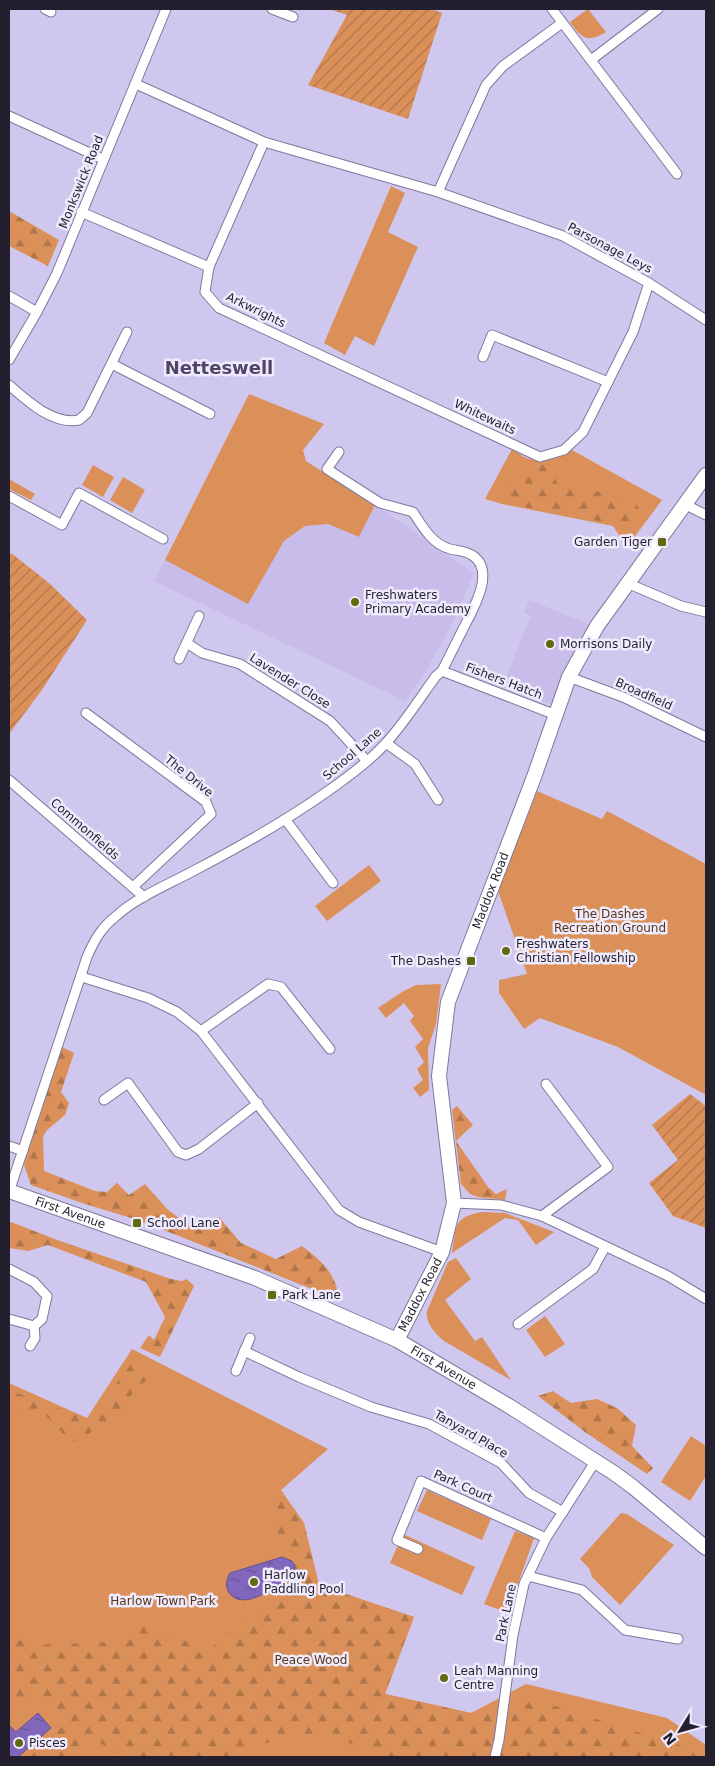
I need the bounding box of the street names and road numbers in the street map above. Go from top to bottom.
street label: Monkswick Road [56,133,106,231]
street label: Parsonage Leys [565,220,655,276]
street label: Arkwrights [224,290,288,330]
street label: Whitewaits [452,397,518,437]
street label: Lavender Close [247,651,333,711]
street label: Fishers Hatch [464,660,544,702]
street label: Broadfield [613,675,675,713]
street label: School Lane [320,725,384,783]
street label: The Drive [161,752,216,800]
street label: Commonfields [48,795,122,863]
street label: Maddox Road [470,850,512,931]
street label: First Avenue [33,1194,107,1232]
street label: Maddox Road [396,1255,445,1334]
street label: First Avenue [408,1343,479,1392]
street label: Tanyard Place [431,1407,510,1461]
street label: Park Court [432,1467,495,1505]
street label: Park Lane [493,1583,519,1643]

